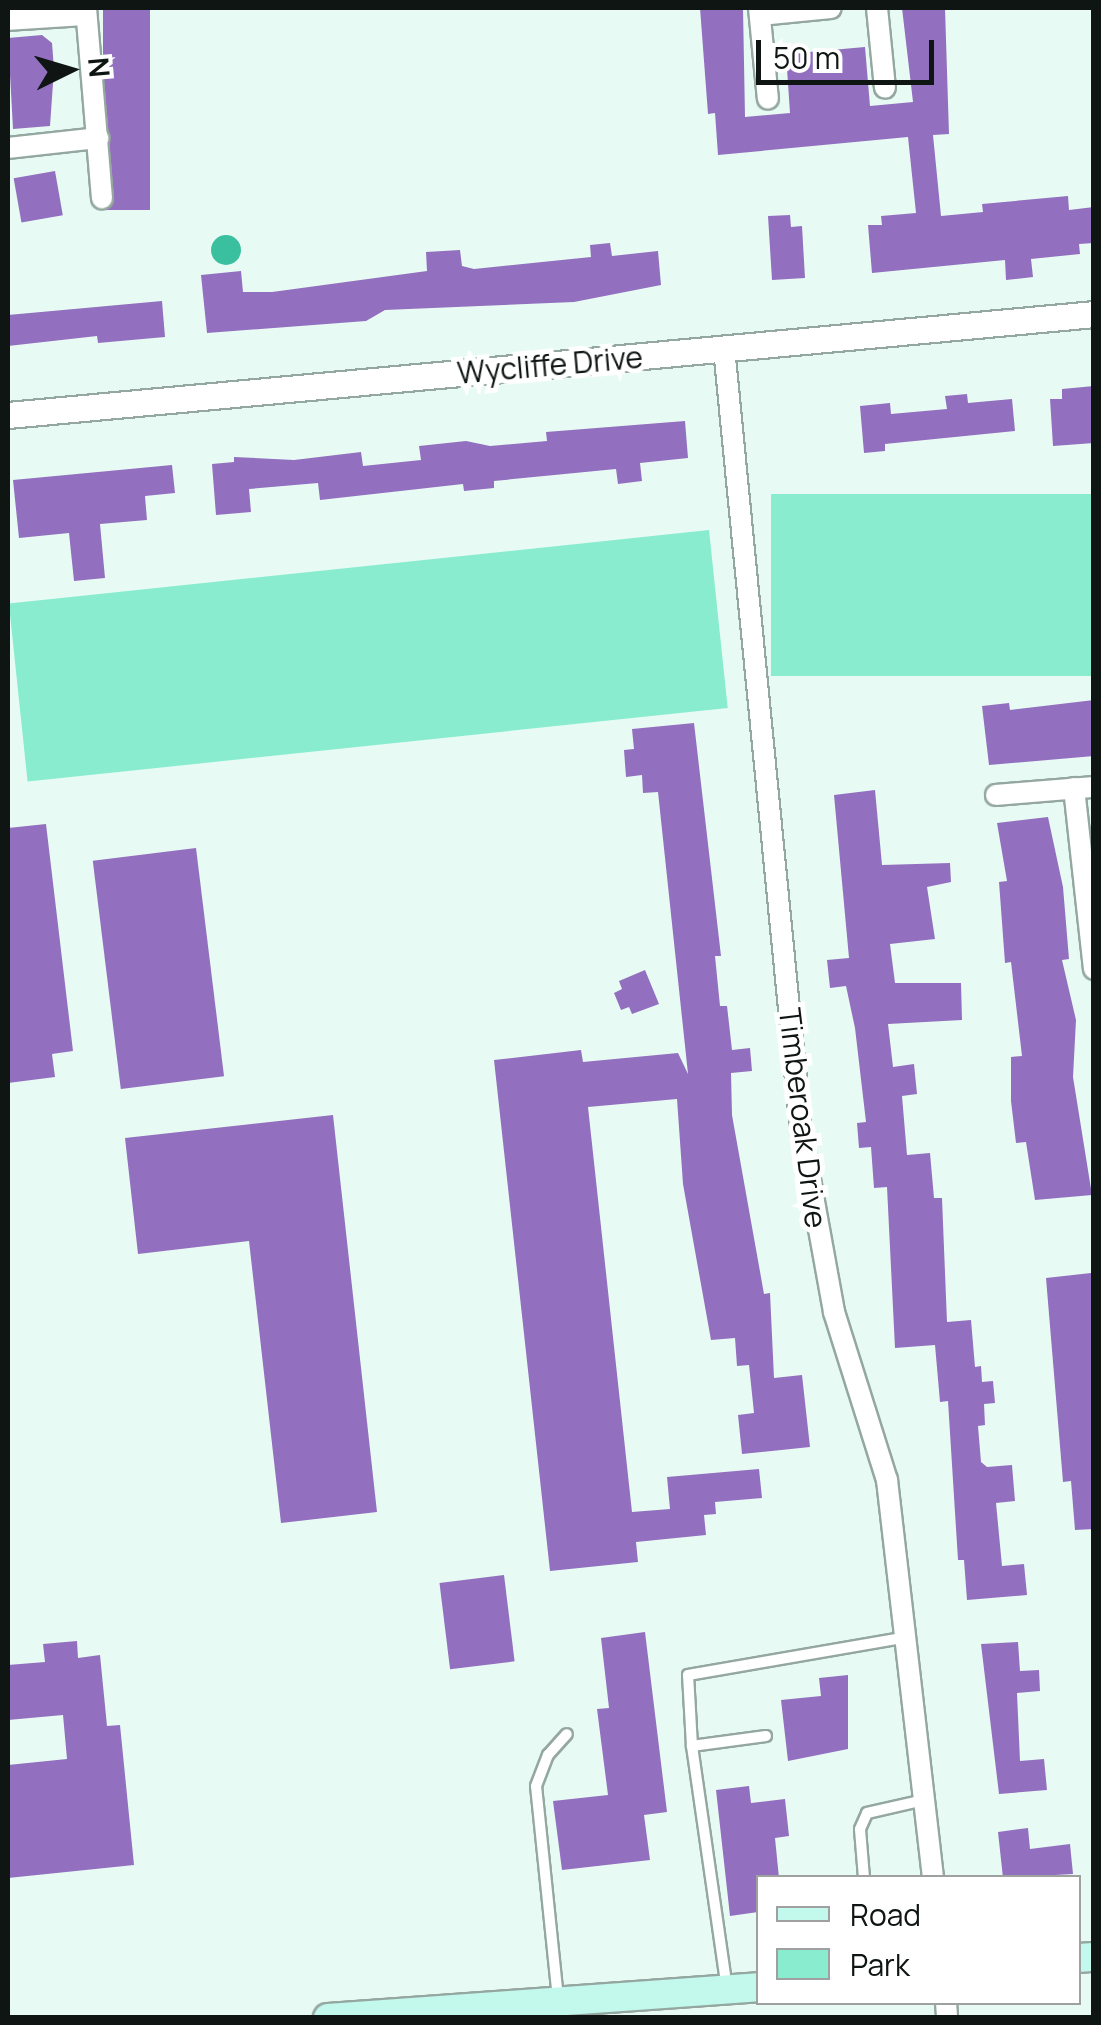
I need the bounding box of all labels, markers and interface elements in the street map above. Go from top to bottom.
north arrow [20,20,120,120]
scale bar [761,20,938,82]
text: 50 m [773,37,840,78]
text: N [80,56,120,79]
street label: Wycliffe Drive [456,339,644,391]
street label: Timberoak Drive [772,1006,834,1230]
legend [756,1875,1081,2005]
text: Road [850,1894,921,1935]
text: Park [850,1944,910,1985]

